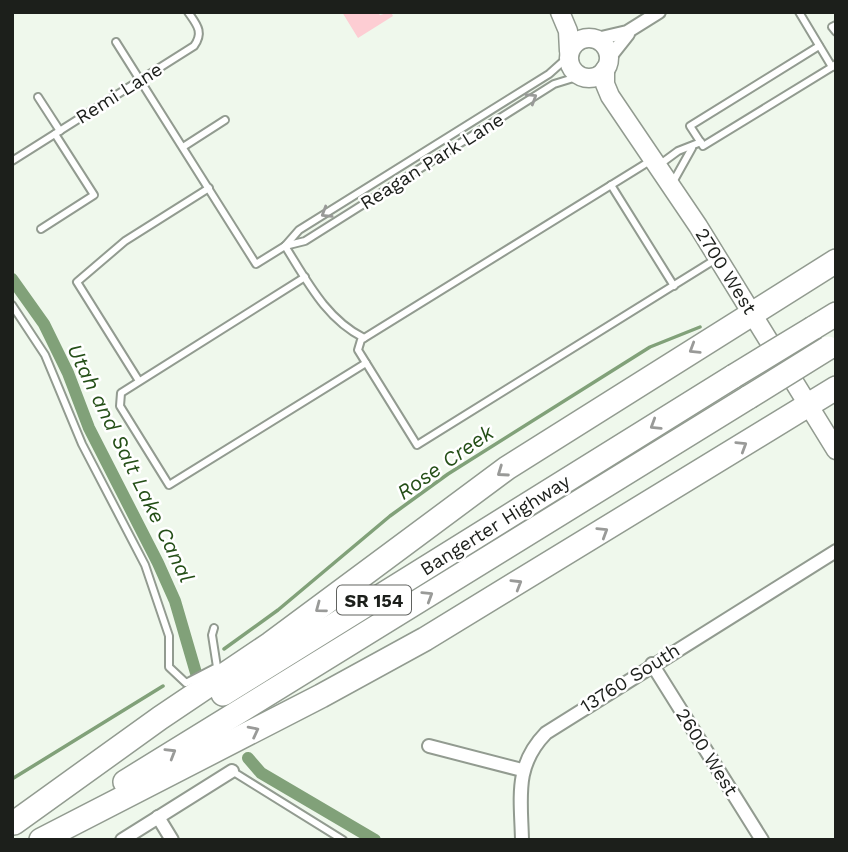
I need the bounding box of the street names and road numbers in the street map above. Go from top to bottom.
street label: Remi Lane [71,57,167,129]
street label: Reagan Park Lane [356,108,508,214]
street label: 2700 West [690,224,762,318]
street label: Bangerter Highway [416,469,574,580]
road number: SR 154 [337,586,411,614]
street label: 13760 South [576,638,684,718]
street label: 2600 West [671,704,743,800]

